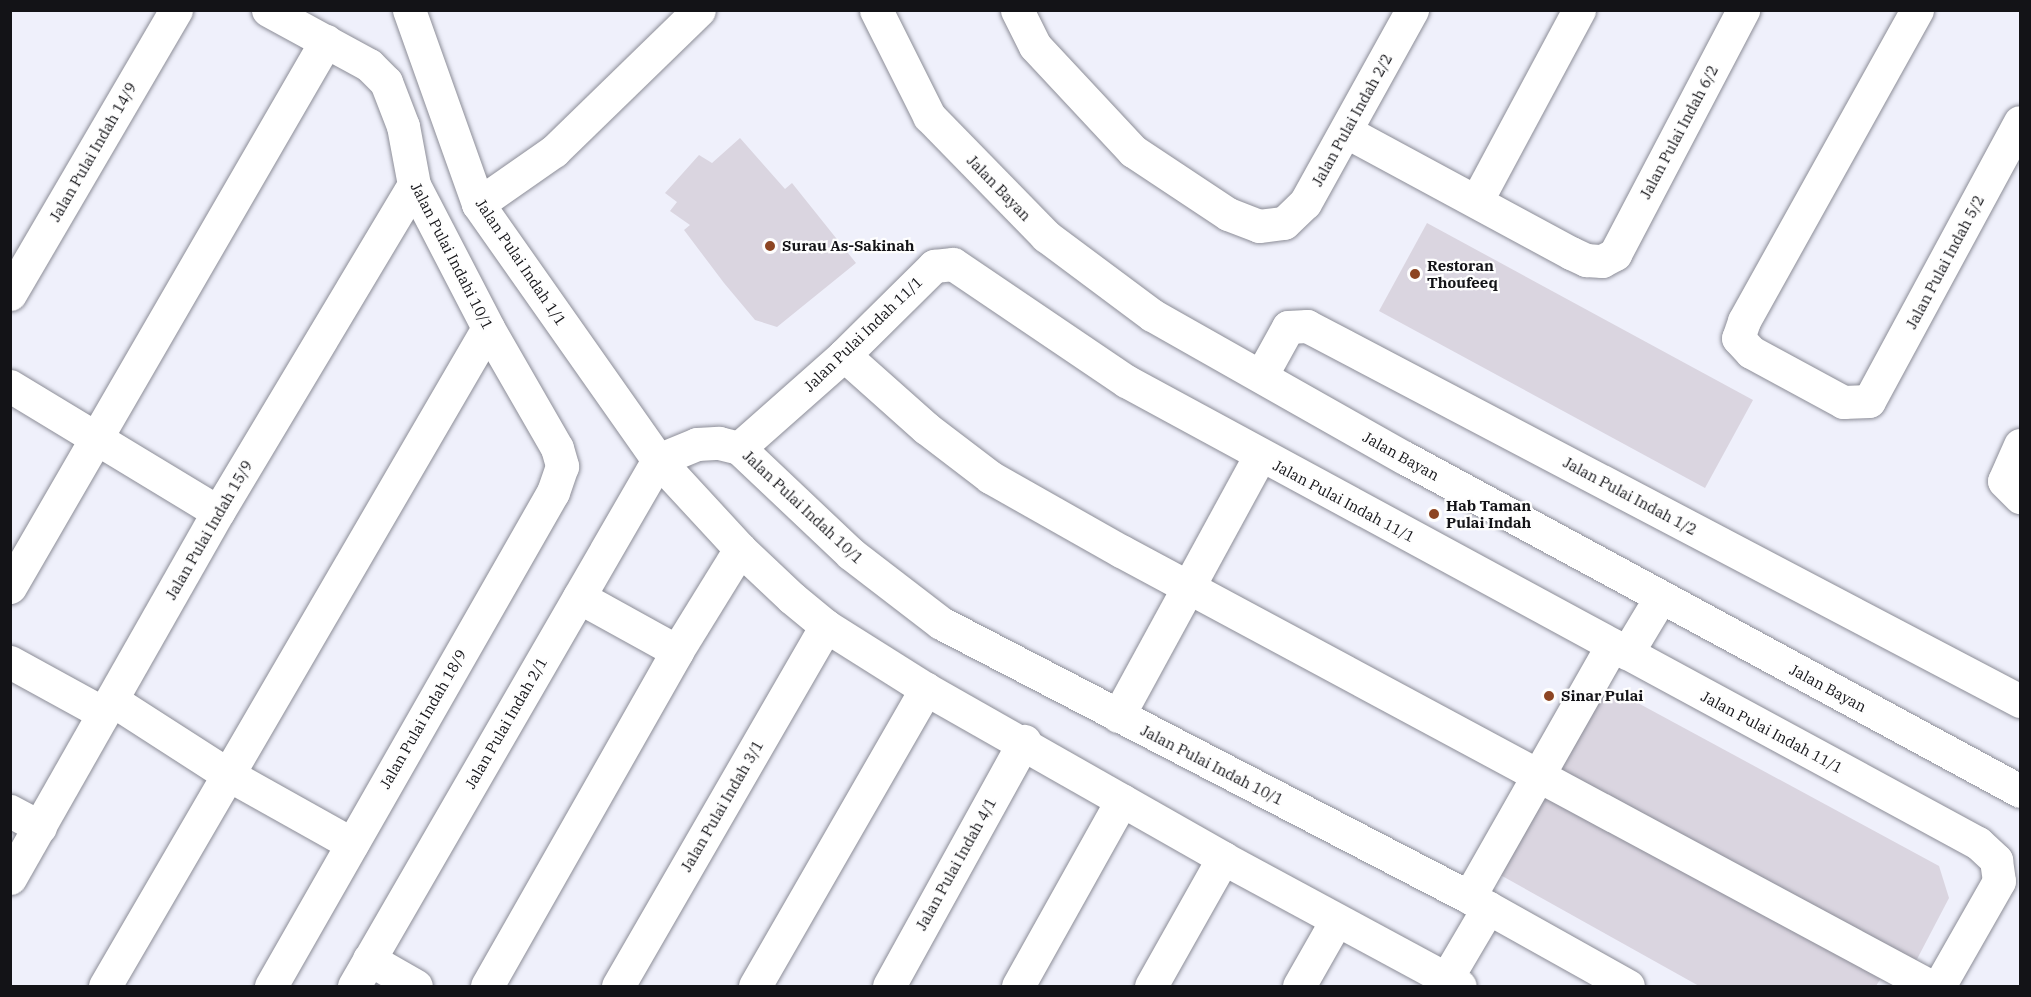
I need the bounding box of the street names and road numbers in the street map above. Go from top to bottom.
street label: Jalan Pulai Indah 2/2 [1308,51,1396,189]
street label: Jalan Pulai Indah 6/2 [1636,62,1722,202]
street label: Jalan Pulai Indah 14/9 [46,79,140,225]
street label: Jalan Bayan [963,151,1035,225]
street label: Jalan Pulai Indahi 10/1 [407,180,497,332]
street label: Jalan Pulai Indah 5/2 [1902,192,1988,332]
street label: Jalan Pulai Indah 1/1 [472,195,570,329]
street label: Jalan Pulai Indah 11/1 [800,273,926,395]
street label: Jalan Bayan [1360,428,1442,484]
street label: Jalan Pulai Indah 10/1 [739,447,867,567]
street label: Jalan Pulai Indah 1/2 [1560,453,1700,539]
street label: Jalan Pulai Indah 11/1 [1270,456,1418,546]
street label: Jalan Pulai Indah 15/9 [162,457,256,603]
street label: Jalan Pulai Indah 18/9 [376,646,470,792]
street label: Jalan Pulai Indah 2/1 [461,654,551,792]
street label: Jalan Bayan [1787,660,1869,716]
street label: Jalan Pulai Indah 11/1 [1698,687,1846,777]
street label: Jalan Pulai Indah 10/1 [1138,721,1286,809]
street label: Jalan Pulai Indah 3/1 [677,737,767,875]
street label: Jalan Pulai Indah 4/1 [912,795,1000,933]

